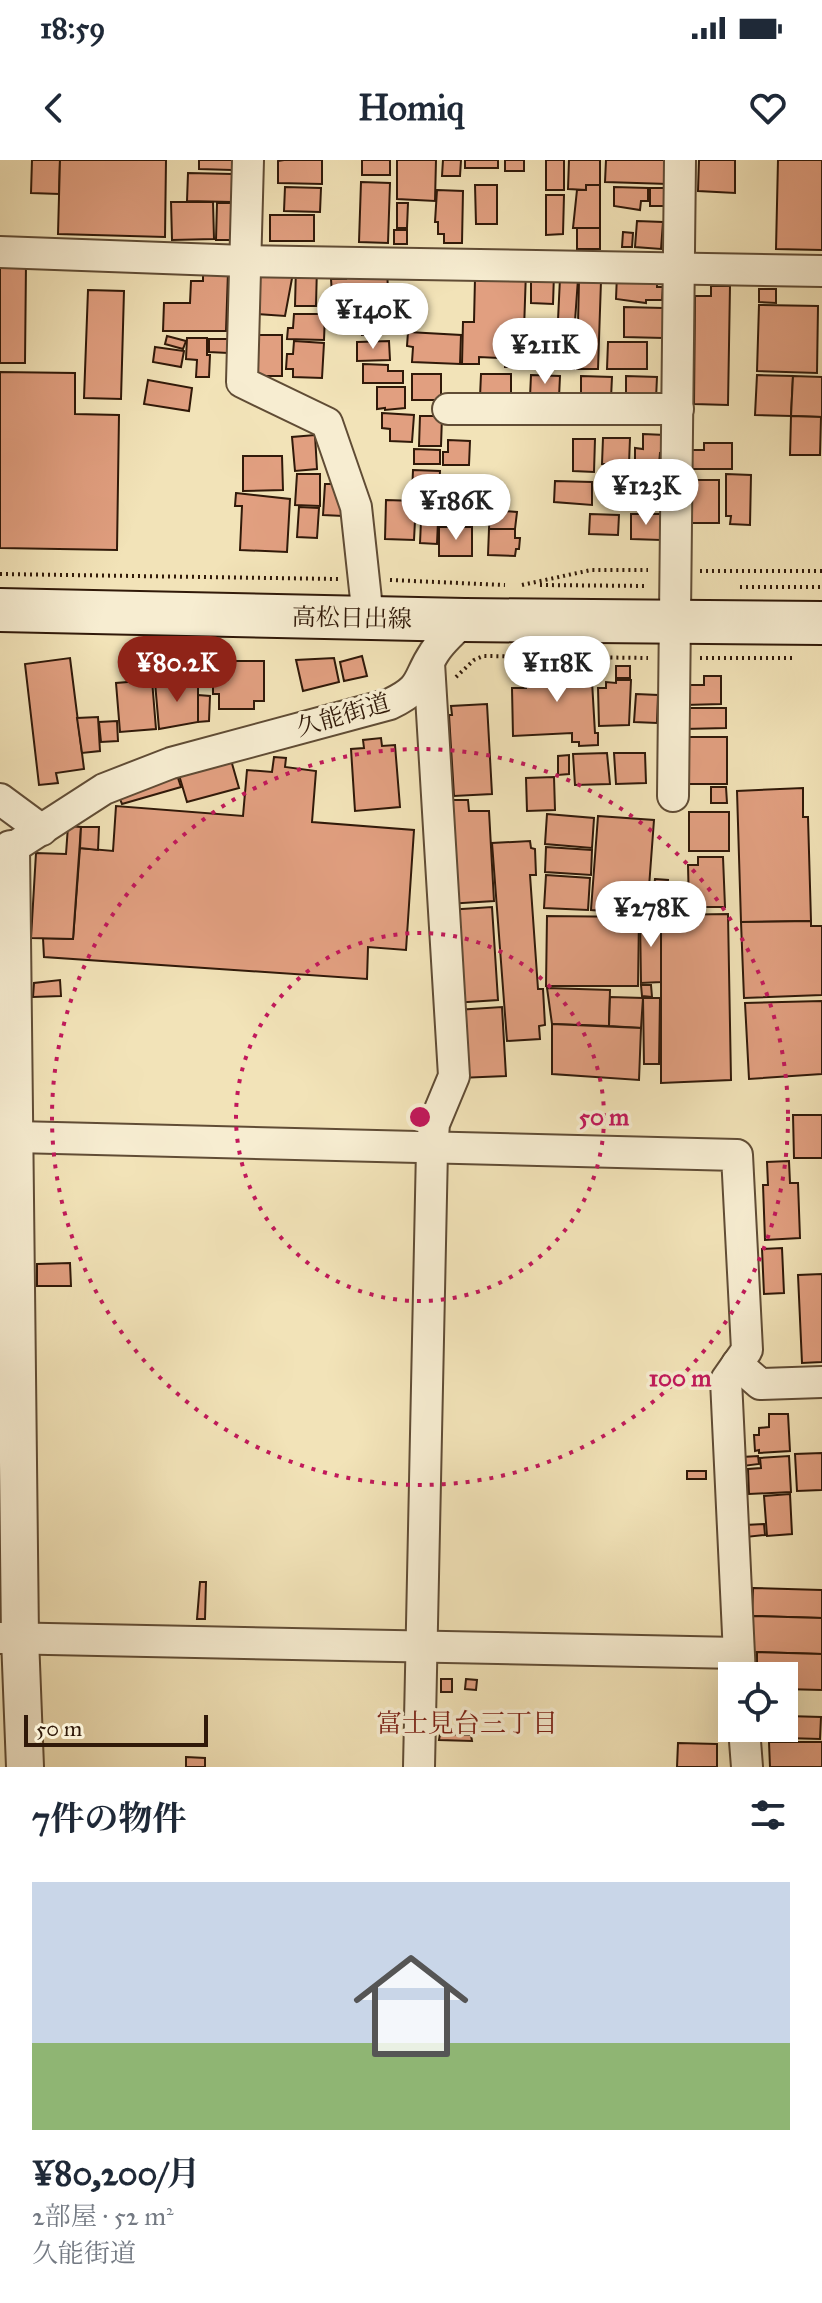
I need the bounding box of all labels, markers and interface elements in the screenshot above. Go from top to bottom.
text: 18:59 [40,10,105,46]
icon: back [32,86,76,130]
text: Homiq [358,86,464,130]
icon: heart [746,86,790,130]
pin: ¥140K [317,283,429,351]
text: ¥140K [335,293,411,325]
pin: ¥211K [489,318,601,386]
text: ¥211K [511,328,579,360]
pin: ¥123K [590,459,702,527]
text: ¥123K [611,469,681,501]
pin: ¥186K [400,474,512,542]
text: ¥186K [420,484,492,516]
street label: 高松日出線 [292,602,412,634]
pin: ¥80.2K [112,636,242,704]
pin: ¥118K [501,636,613,704]
text: ¥80.2K [136,646,218,678]
text: ¥118K [522,646,592,678]
street label: 久能街道 [293,687,393,743]
pin: ¥278K [595,881,707,949]
text: ¥278K [613,891,689,923]
text: 50 m [579,1102,630,1132]
centre of rings [406,1103,434,1131]
text: 100 m [649,1363,712,1393]
map controls [718,1662,798,1742]
button: locate [718,1662,798,1742]
district label: 富士見台三丁目 [376,1707,558,1739]
scale bar [24,1711,208,1747]
text: 50 m [36,1715,82,1742]
icon: filters [746,1793,790,1837]
text: 7件の物件 [32,1798,186,1839]
icon: home [339,1934,483,2078]
text: ¥80,200/月 [32,2153,200,2194]
text: 2部屋 · 52 m² [32,2200,174,2232]
text: 久能街道 [32,2237,136,2269]

